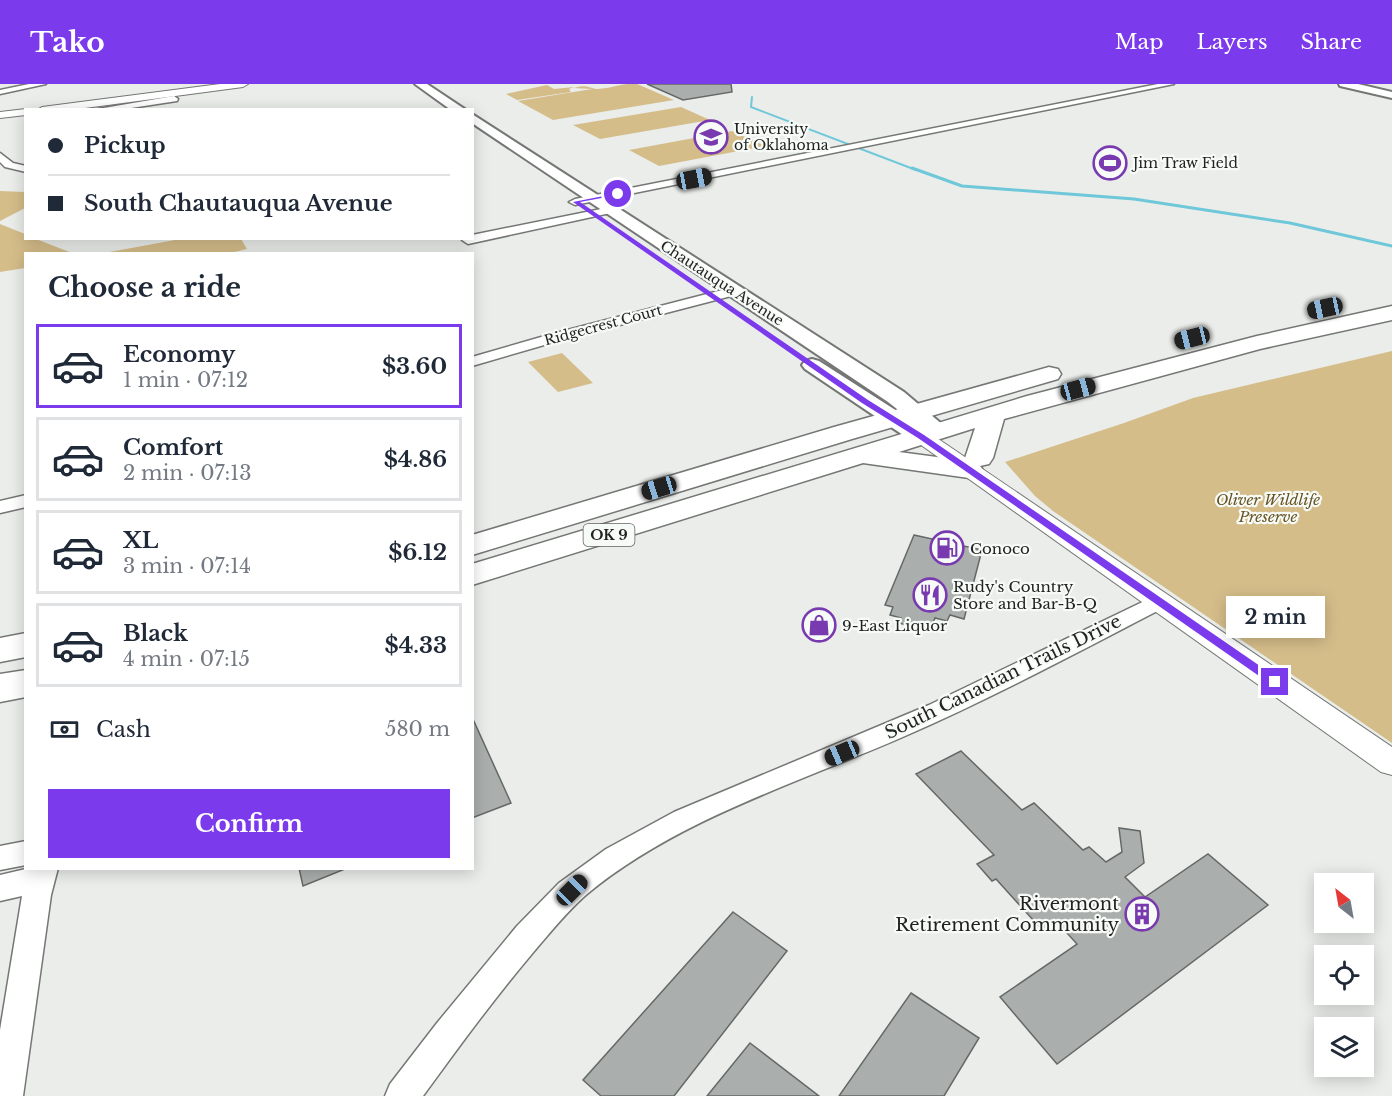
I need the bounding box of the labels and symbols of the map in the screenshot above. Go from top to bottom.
school or university icon: University of Oklahoma [693,119,729,155]
place label: University of Oklahoma [734,120,829,154]
sports icon: Jim Traw Field [1092,145,1128,181]
place label: Jim Traw Field [1131,154,1238,172]
car [675,167,713,191]
route start [604,180,631,207]
street label: Chautauqua Avenue [657,236,787,330]
car [1306,295,1344,321]
street label: Ridgecrest Court [542,300,664,349]
car [1172,325,1212,351]
car [1058,376,1098,402]
car [639,474,679,502]
park label: Oliver Wildlife Preserve [1216,490,1320,526]
road number: OK 9 [584,524,634,546]
fuel station icon: Conoco [929,530,965,566]
place label: Conoco [970,539,1030,558]
restaurant icon: Rudy's Country Store and Bar-B-Q [912,577,948,613]
place label: Rudy's Country Store and Bar-B-Q [953,577,1097,613]
callout: 2 min [1226,595,1324,637]
shop icon: 9-East Liquor [801,607,837,643]
street label: South Canadian Trails Drive [881,610,1125,744]
place label: 9-East Liquor [842,616,948,635]
route end [1261,668,1288,695]
car [822,738,862,768]
car [553,871,591,909]
north arrow [1314,873,1374,933]
place label: Rivermont Retirement Community [895,893,1119,936]
building icon: Rivermont Retirement Community [1124,896,1160,932]

